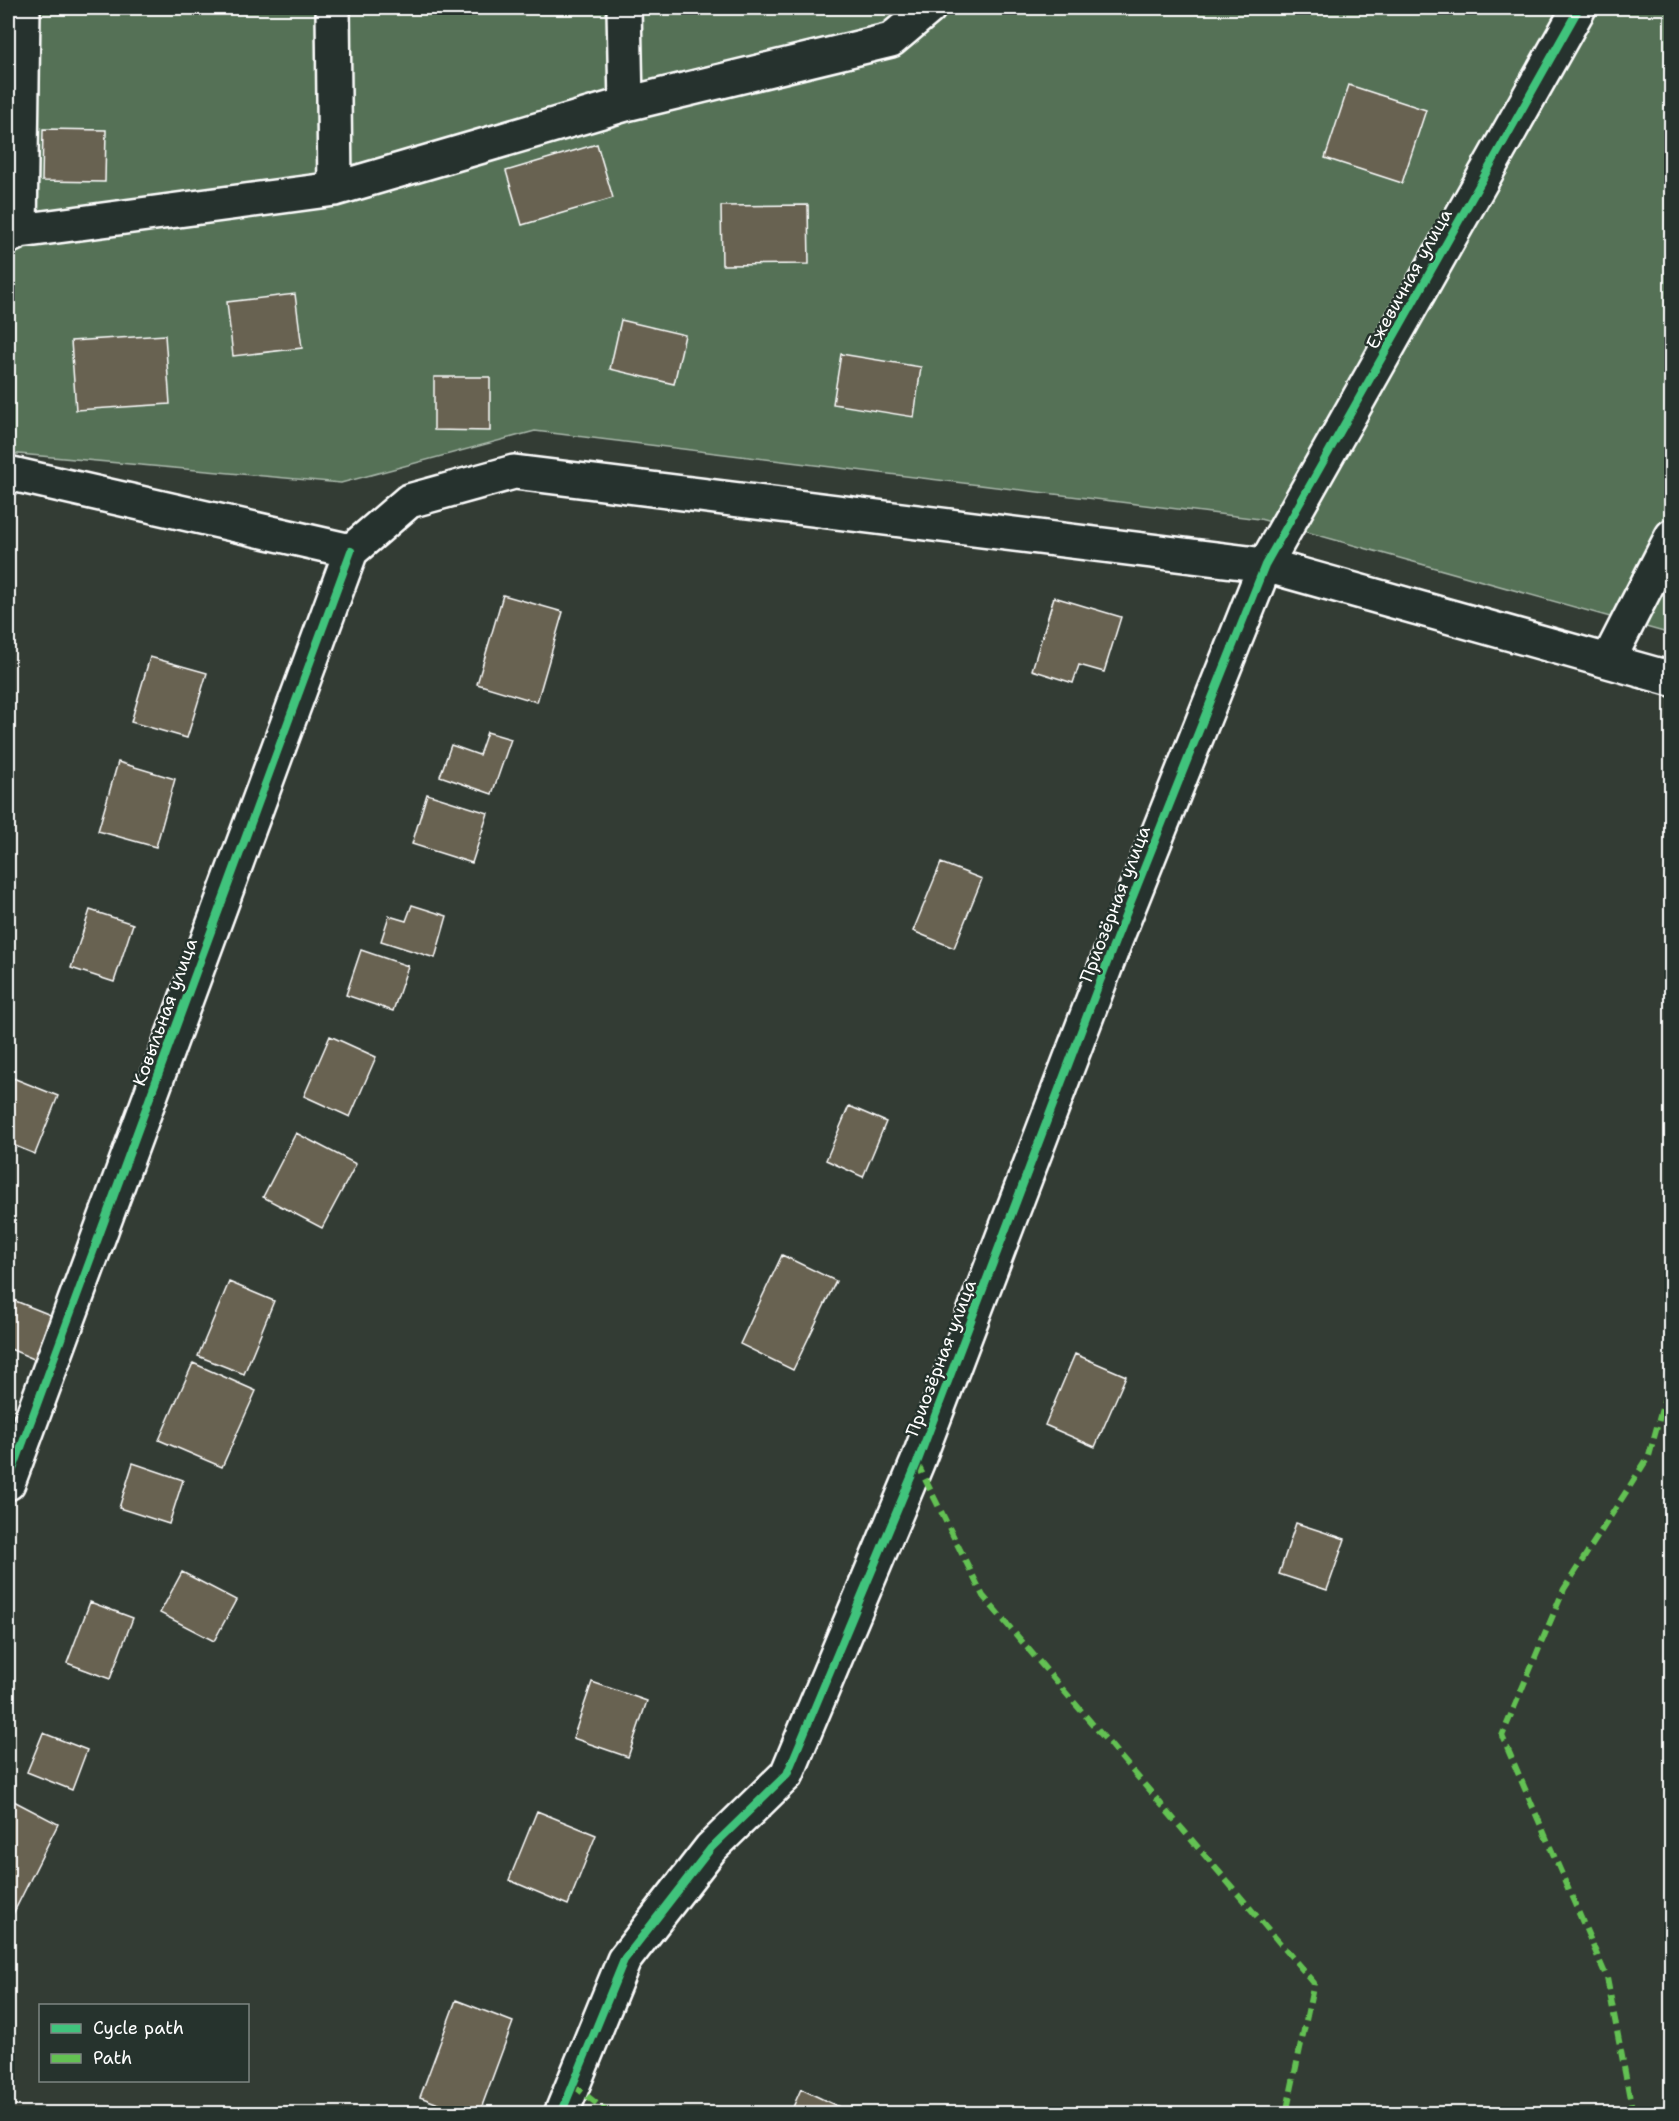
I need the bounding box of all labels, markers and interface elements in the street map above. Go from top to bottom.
street label: Ежевичная улица [1360,205,1458,353]
street label: Приозёрная улица [1074,822,1156,986]
street label: Ковыльная улица [127,935,203,1089]
street label: Приозёрная улица [900,1276,982,1440]
legend [39,2004,249,2082]
text: Cycle path [93,2016,184,2040]
text: Path [93,2046,132,2070]

